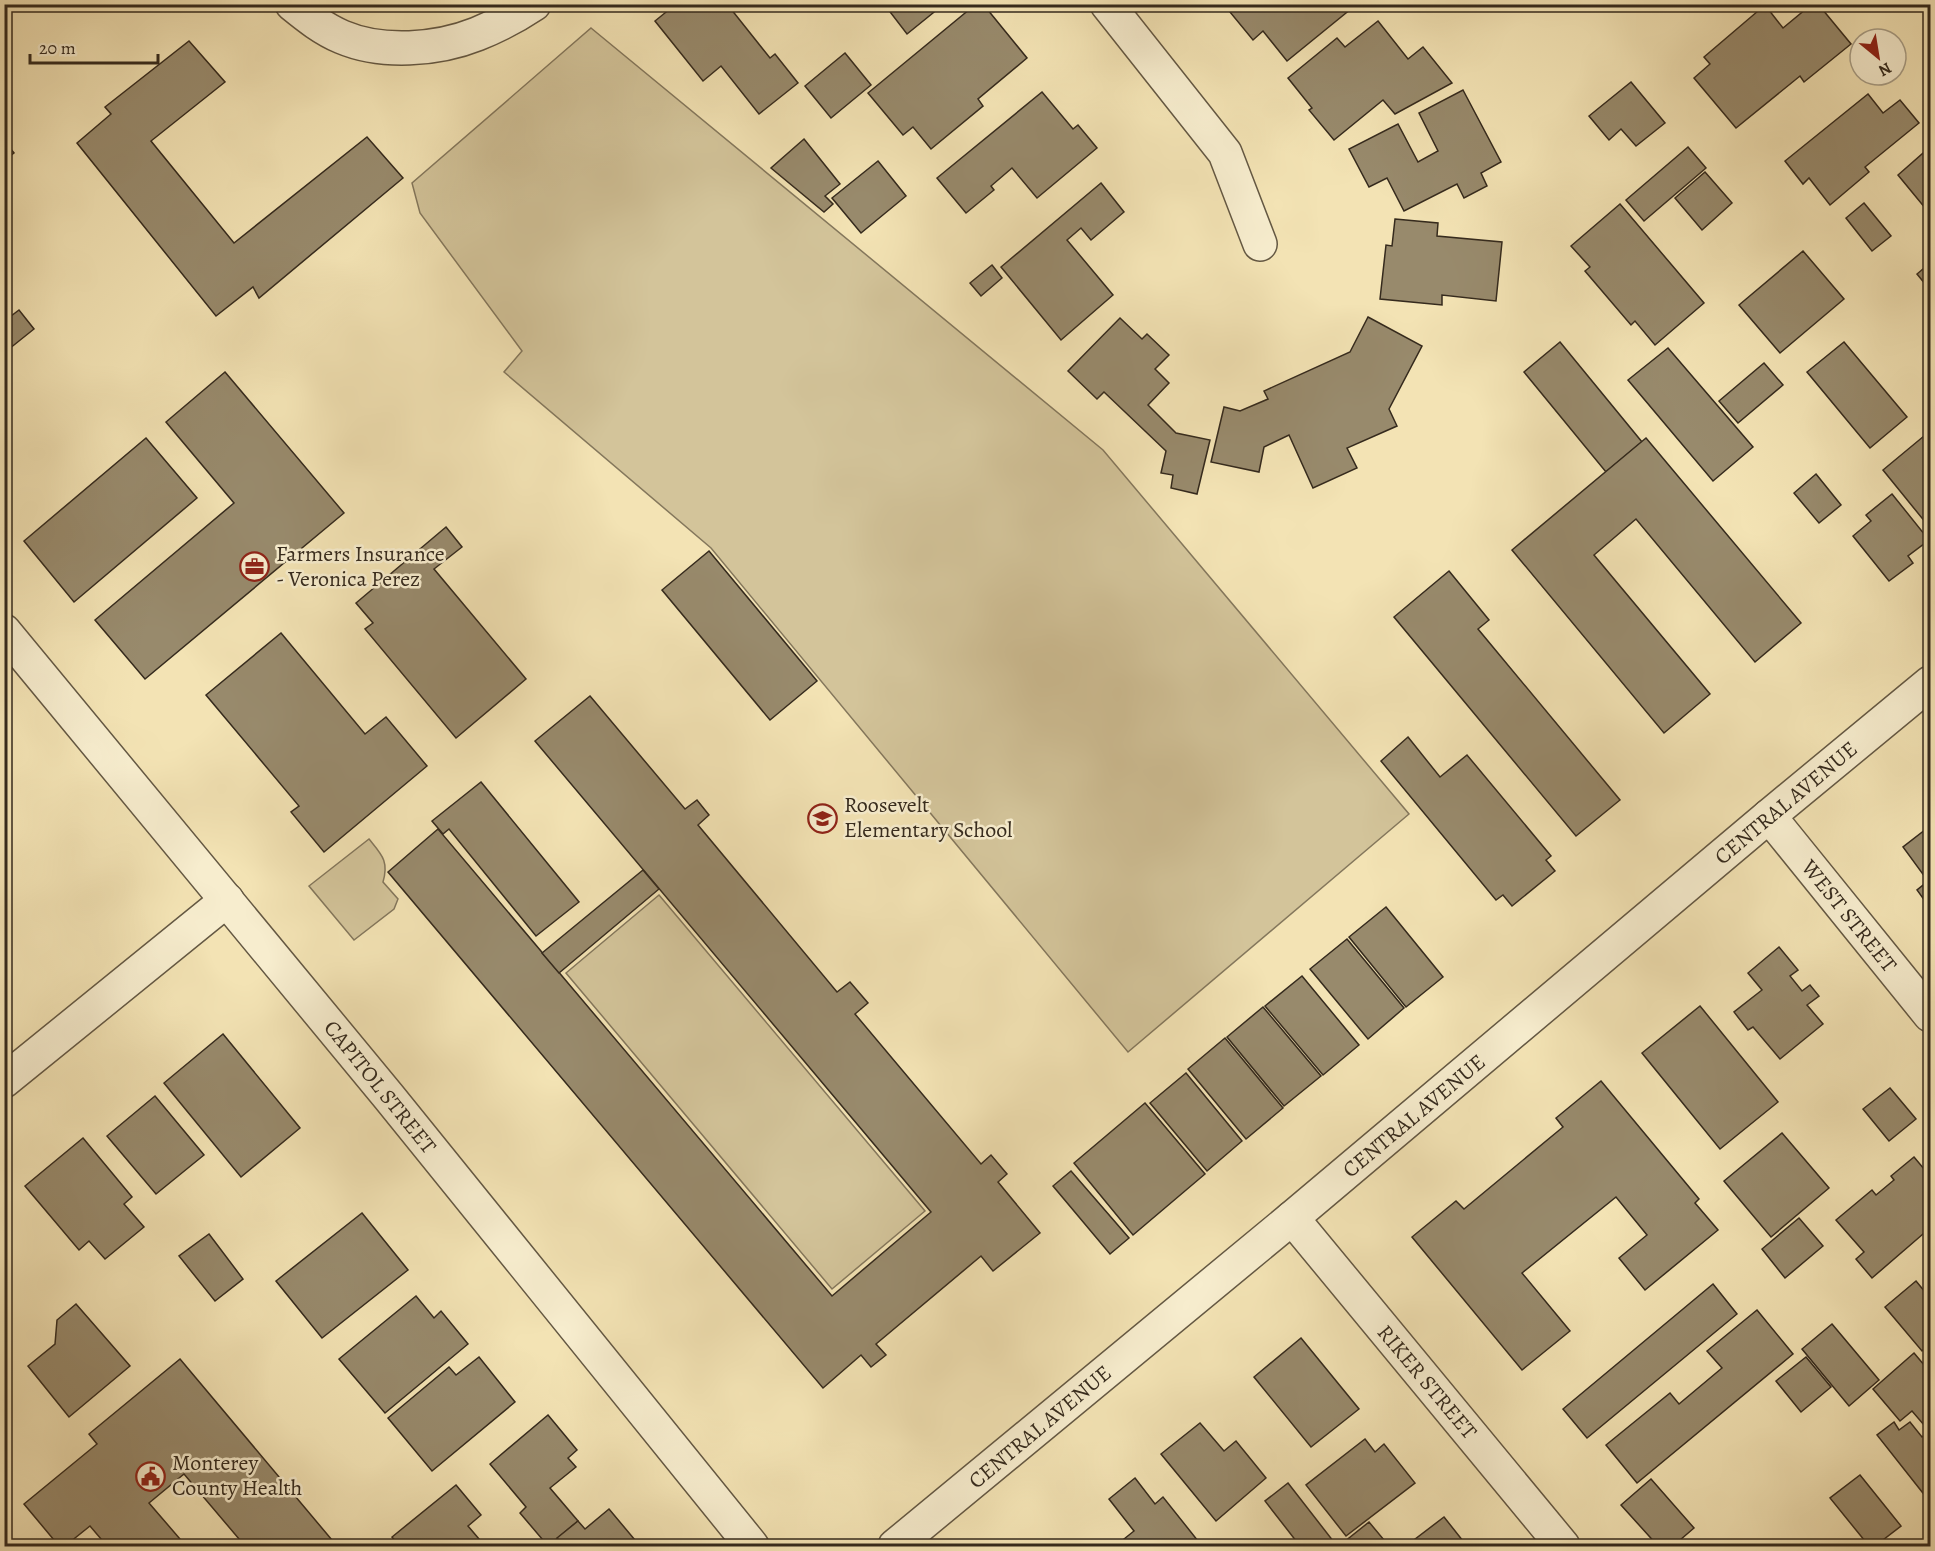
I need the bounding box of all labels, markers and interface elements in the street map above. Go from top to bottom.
scale bar [30,27,158,65]
north arrow [1848,27,1908,87]
text: 20 m [39,36,76,60]
text: N [1874,57,1896,82]
place label: Farmers Insurance - Veronica Perez [276,539,445,594]
office icon: Farmers Insurance - Veronica Perez [239,551,271,583]
street label: CENTRAL AVENUE [1708,734,1864,872]
place label: Roosevelt Elementary School [844,790,1012,845]
school or university icon: Roosevelt Elementary School [807,802,839,834]
street label: WEST STREET [1794,853,1904,979]
street label: CAPITOL STREET [317,1014,443,1160]
street label: CENTRAL AVENUE [1336,1047,1492,1185]
street label: RIKER STREET [1370,1318,1484,1446]
street label: CENTRAL AVENUE [962,1358,1118,1496]
place label: Monterey County Health [172,1448,303,1503]
public building icon: Monterey County Health [135,1460,167,1492]

